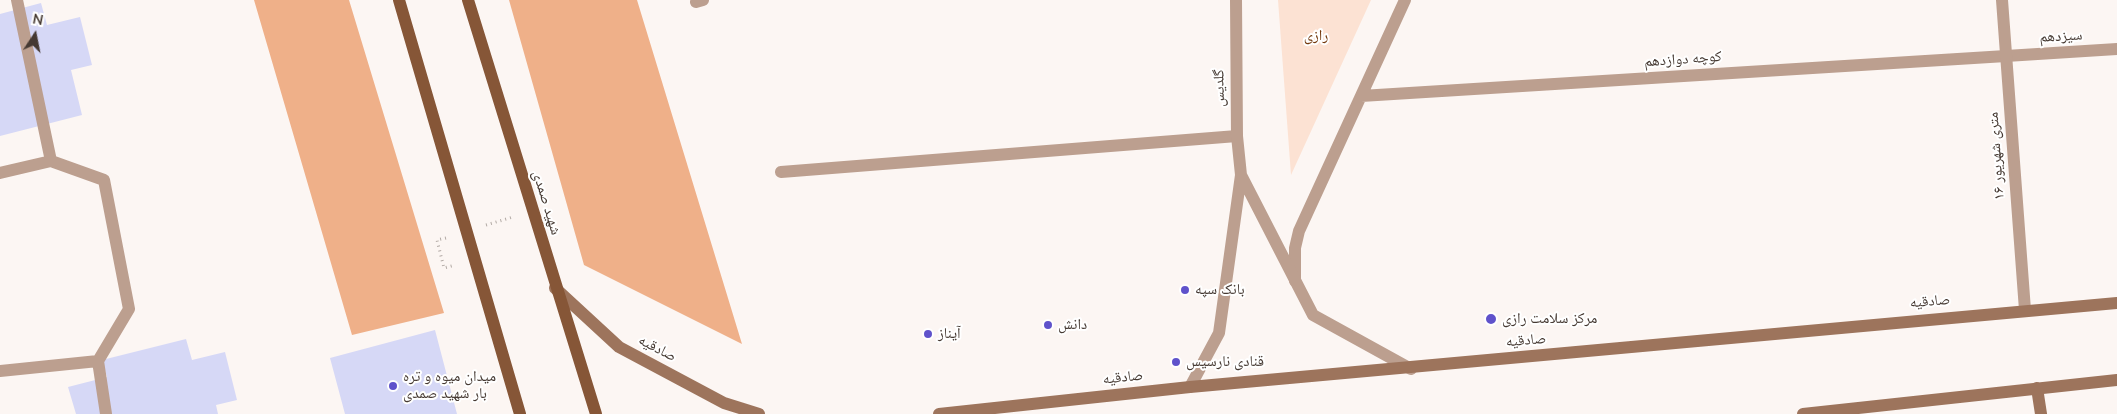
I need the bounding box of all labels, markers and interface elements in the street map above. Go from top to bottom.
text: N [31,9,45,30]
north arrow [10,10,60,60]
park label: رازی [1304,27,1328,45]
street label: سیزدهم [2039,27,2083,47]
street label: کوچه دوازدهم [1644,48,1722,72]
street label: گلدیس [1211,69,1229,107]
street label: ۱۶ متری شهریور [1985,111,2009,201]
street label: شهید صمدی [528,169,564,237]
place label: بانک سپه [1195,281,1245,299]
marker: بانک سپه [1179,284,1191,296]
street label: صادقیه [1909,291,1951,313]
place label: مرکز سلامت رازی [1502,310,1597,328]
marker: مرکز سلامت رازی [1484,312,1498,326]
place label: دانش [1058,316,1087,334]
marker: دانش [1042,319,1054,331]
place label: آیناز [938,325,961,343]
marker: آیناز [922,328,934,340]
street label: صادقیه [1505,330,1547,352]
street label: صادقیه [635,332,679,366]
place label: قنادی نارسیس [1186,353,1264,371]
marker: قنادی نارسیس [1170,356,1182,368]
street label: صادقیه [1102,367,1144,389]
place label: میدان میوه و تره بار شهید صمدی [403,368,496,403]
marker: میدان میوه و تره بار شهید صمدی [387,380,399,392]

